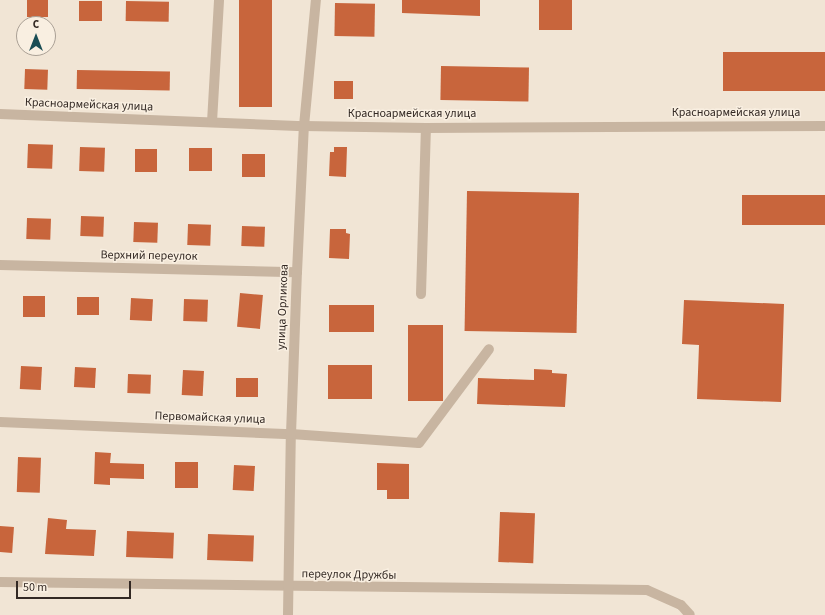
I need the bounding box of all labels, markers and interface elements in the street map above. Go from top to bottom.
north arrow [16,16,56,56]
text: С [33,17,39,32]
street label: Красноармейская улица [25,96,153,114]
street label: Красноармейская улица [672,106,800,120]
street label: Красноармейская улица [348,107,476,121]
street label: Верхний переулок [100,248,198,264]
street label: улица Орликова [274,264,292,350]
street label: Первомайская улица [154,409,266,427]
street label: переулок Дружбы [301,567,397,583]
scale bar [18,573,133,599]
text: 50 m [23,579,47,596]

